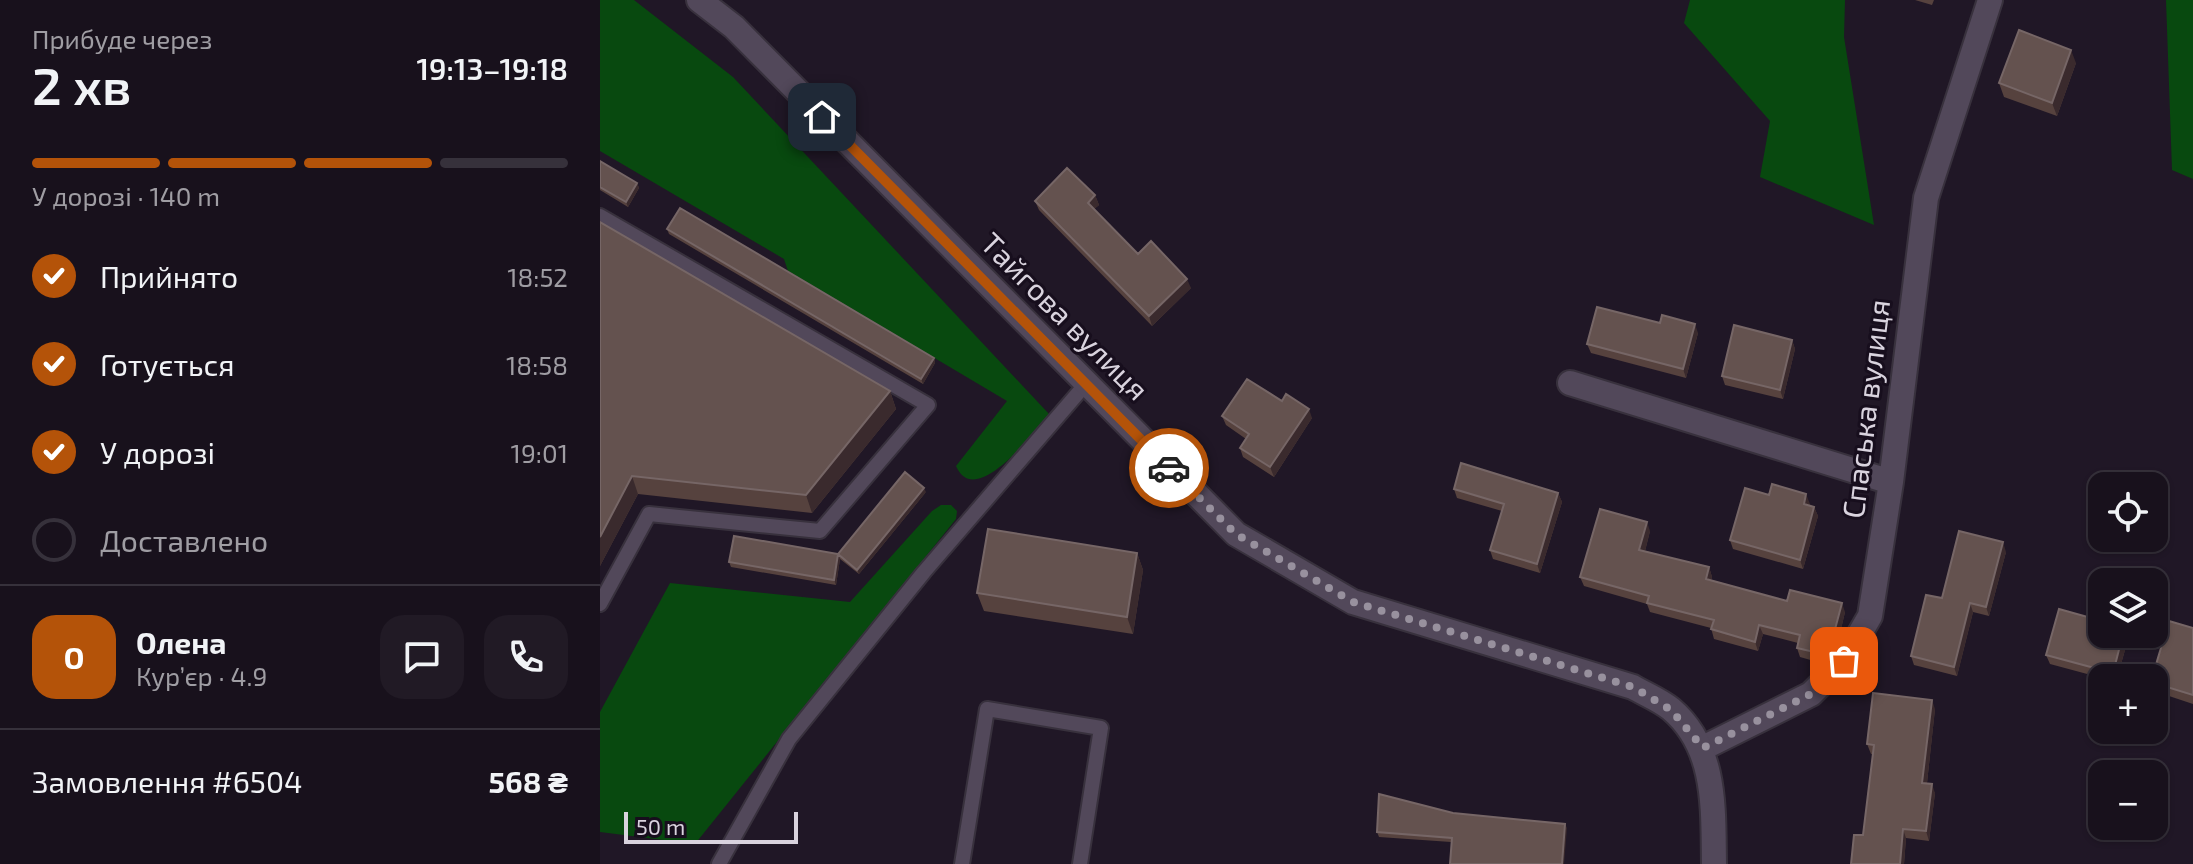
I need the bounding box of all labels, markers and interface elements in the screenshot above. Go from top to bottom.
text: Прибуде через [32,23,212,54]
text: 19:13–19:18 [416,50,568,86]
text: 2 хв [32,53,131,115]
pin [788,83,856,151]
icon: home [800,95,844,139]
text: У дорозі · 140 m [32,180,220,211]
street label: Тайгова вулиця [973,224,1157,408]
icon: check [32,254,76,298]
text: Прийнято [100,258,238,294]
text: 18:52 [507,261,568,292]
street label: Спаська вулиця [1834,297,1897,520]
icon: check [32,342,76,386]
text: Готується [100,346,235,382]
text: 18:58 [506,349,568,380]
courier [1129,428,1209,508]
icon: check [32,430,76,474]
text: У дорозі [100,434,215,470]
text: 19:01 [511,437,568,468]
icon: car [1147,446,1191,490]
map controls [2088,472,2168,840]
button: locate [2088,472,2168,552]
text: Доставлено [100,522,268,558]
button: layers [2088,568,2168,648]
button: chat [380,615,464,699]
button: phone [484,615,568,699]
text: Олена [136,624,226,660]
pin [1810,627,1878,695]
text: О [64,639,84,675]
icon: bag [1822,639,1866,683]
text: Кур’єр · 4.9 [136,660,267,691]
button: + [2088,664,2168,744]
button: − [2088,760,2168,840]
text: Замовлення #6504 [32,763,302,799]
text: 568 ₴ [489,763,568,799]
scale bar [624,808,798,844]
text: 50 m [636,813,685,839]

